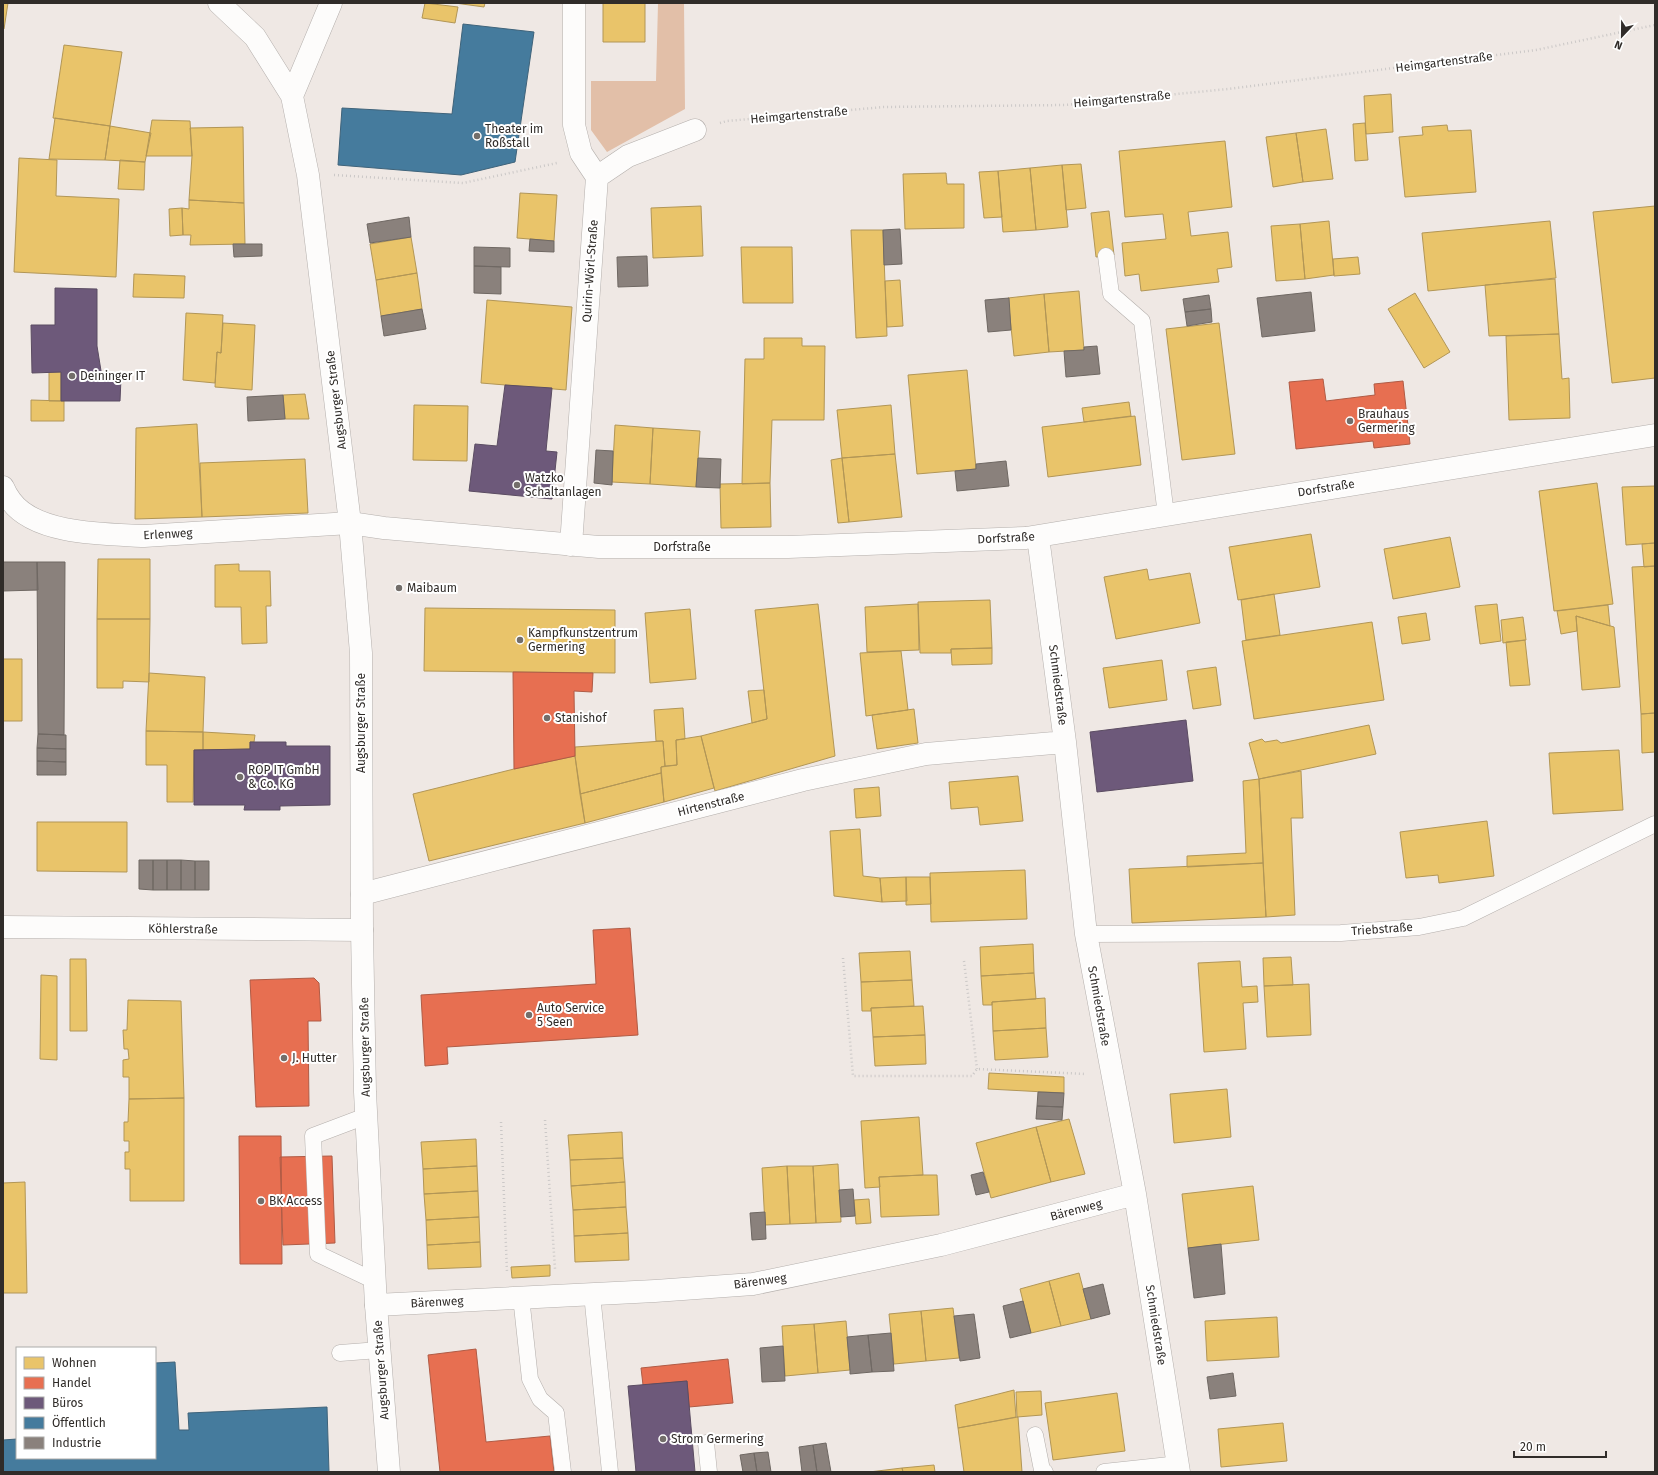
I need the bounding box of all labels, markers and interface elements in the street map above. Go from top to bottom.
north arrow [1602,16,1642,56]
text: N [1613,37,1624,52]
street label: Heimgartenstraße [1395,49,1493,75]
street label: Heimgartenstraße [1073,88,1171,110]
street label: Heimgartenstraße [750,104,848,126]
place label: Theater im Roßstall [485,122,543,150]
marker: Theater im Roßstall [472,131,482,141]
street label: Quirin-Wörl-Straße [579,219,601,323]
street label: Augsburger Straße [323,350,349,450]
place label: Deininger IT [80,369,146,383]
marker: Deininger IT [67,371,77,381]
place label: Brauhaus Germering [1358,407,1416,435]
marker: Brauhaus Germering [1345,416,1355,426]
place label: Watzko Schaltanlagen [525,471,602,499]
street label: Dorfstraße [1296,477,1356,499]
marker: Watzko Schaltanlagen [512,480,522,490]
street label: Erlenweg [143,526,194,542]
street label: Dorfstraße [977,530,1035,546]
street label: Dorfstraße [653,540,711,554]
place label: Maibaum [407,581,457,595]
marker: Maibaum [394,583,404,593]
place label: Kampfkunstzentrum Germering [528,626,638,654]
marker: Kampfkunstzentrum Germering [515,635,525,645]
street label: Schmiedstraße [1046,644,1070,726]
street label: Augsburger Straße [354,673,368,773]
place label: Stanishof [555,711,607,725]
marker: Stanishof [542,713,552,723]
place label: ROP IT GmbH & Co. KG [248,763,320,791]
marker: ROP IT GmbH & Co. KG [235,772,245,782]
street label: Hirtenstraße [676,789,746,819]
street label: Triebstraße [1351,920,1413,938]
street label: Köhlerstraße [148,921,218,937]
street label: Schmiedstraße [1085,965,1113,1047]
street label: Augsburger Straße [357,997,373,1097]
place label: Auto Service 5 Seen [537,1001,604,1029]
marker: Auto Service 5 Seen [524,1010,534,1020]
place label: J. Hutter [292,1051,337,1065]
marker: J. Hutter [279,1053,289,1063]
place label: BK Access [269,1194,322,1208]
marker: BK Access [256,1196,266,1206]
street label: Bärenweg [1049,1196,1104,1224]
street label: Bärenweg [733,1270,788,1292]
street label: Schmiedstraße [1143,1284,1169,1366]
street label: Bärenweg [410,1294,465,1310]
street label: Augsburger Straße [371,1320,391,1420]
legend [16,1347,156,1459]
text: Wohnen [52,1356,96,1370]
text: Handel [52,1376,91,1390]
text: Büros [52,1396,84,1410]
text: Öffentlich [52,1414,106,1430]
place label: Strom Germering [671,1432,764,1446]
scale bar [1514,1433,1606,1459]
marker: Strom Germering [658,1434,668,1444]
text: Industrie [52,1436,101,1450]
text: 20 m [1520,1440,1546,1454]

